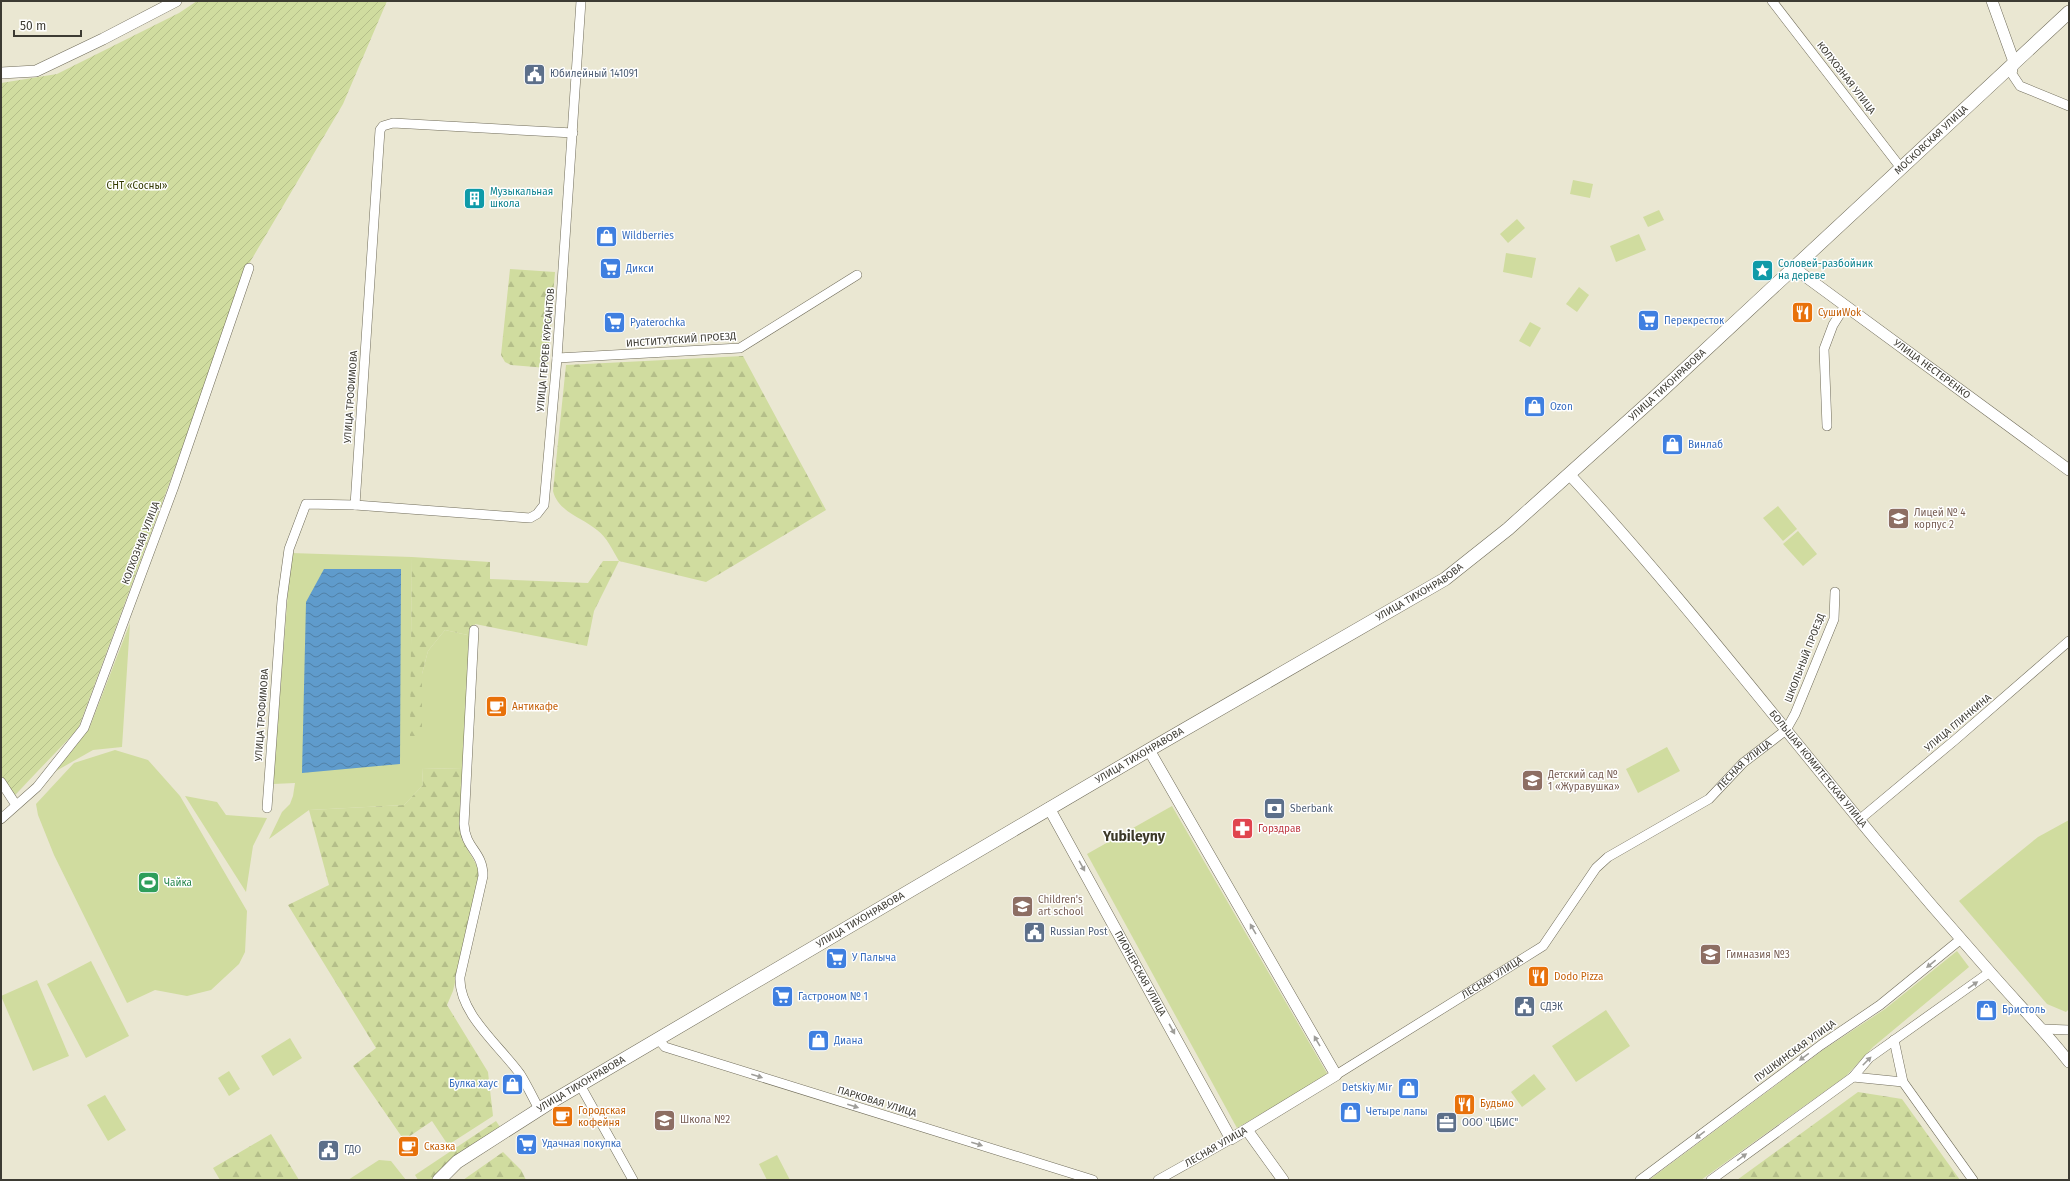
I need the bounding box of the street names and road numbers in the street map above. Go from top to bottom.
street label: КОЛХОЗНАЯ УЛИЦА [1814,39,1878,117]
street label: МОСКОВСКАЯ УЛИЦА [1892,103,1971,177]
street label: УЛИЦА ГЕРОЕВ КУРСАНТОВ [535,288,557,412]
street label: ИНСТИТУТСКИЙ ПРОЕЗД [625,329,736,350]
street label: УЛИЦА НЕСТЕРЕНКО [1891,337,1973,401]
street label: УЛИЦА ТИХОНРАВОВА [1626,346,1709,423]
street label: УЛИЦА ТРОФИМОВА [342,350,360,444]
street label: КОЛХОЗНАЯ УЛИЦА [120,499,163,586]
street label: УЛИЦА ТИХОНРАВОВА [1374,561,1466,624]
street label: ШКОЛЬНЫЙ ПРОЕЗД [1782,611,1828,704]
street label: УЛИЦА ТРОФИМОВА [253,668,271,762]
street label: УЛИЦА ГЛИНКИНА [1922,691,1994,754]
street label: БОЛЬШАЯ КОМИТЕТСКАЯ УЛИЦА [1766,708,1869,830]
street label: УЛИЦА ТИХОНРАВОВА [1093,725,1186,786]
street label: ЛЕСНАЯ УЛИЦА [1714,737,1774,793]
street label: УЛИЦА ТИХОНРАВОВА [814,889,907,951]
street label: ПИОНЕРСКАЯ УЛИЦА [1112,929,1168,1019]
street label: ЛЕСНАЯ УЛИЦА [1459,954,1525,1001]
street label: ПУШКИНСКАЯ УЛИЦА [1752,1017,1838,1085]
street label: УЛИЦА ТИХОНРАВОВА [535,1053,628,1115]
street label: ПАРКОВАЯ УЛИЦА [836,1084,918,1120]
street label: ЛЕСНАЯ УЛИЦА [1183,1124,1249,1170]

